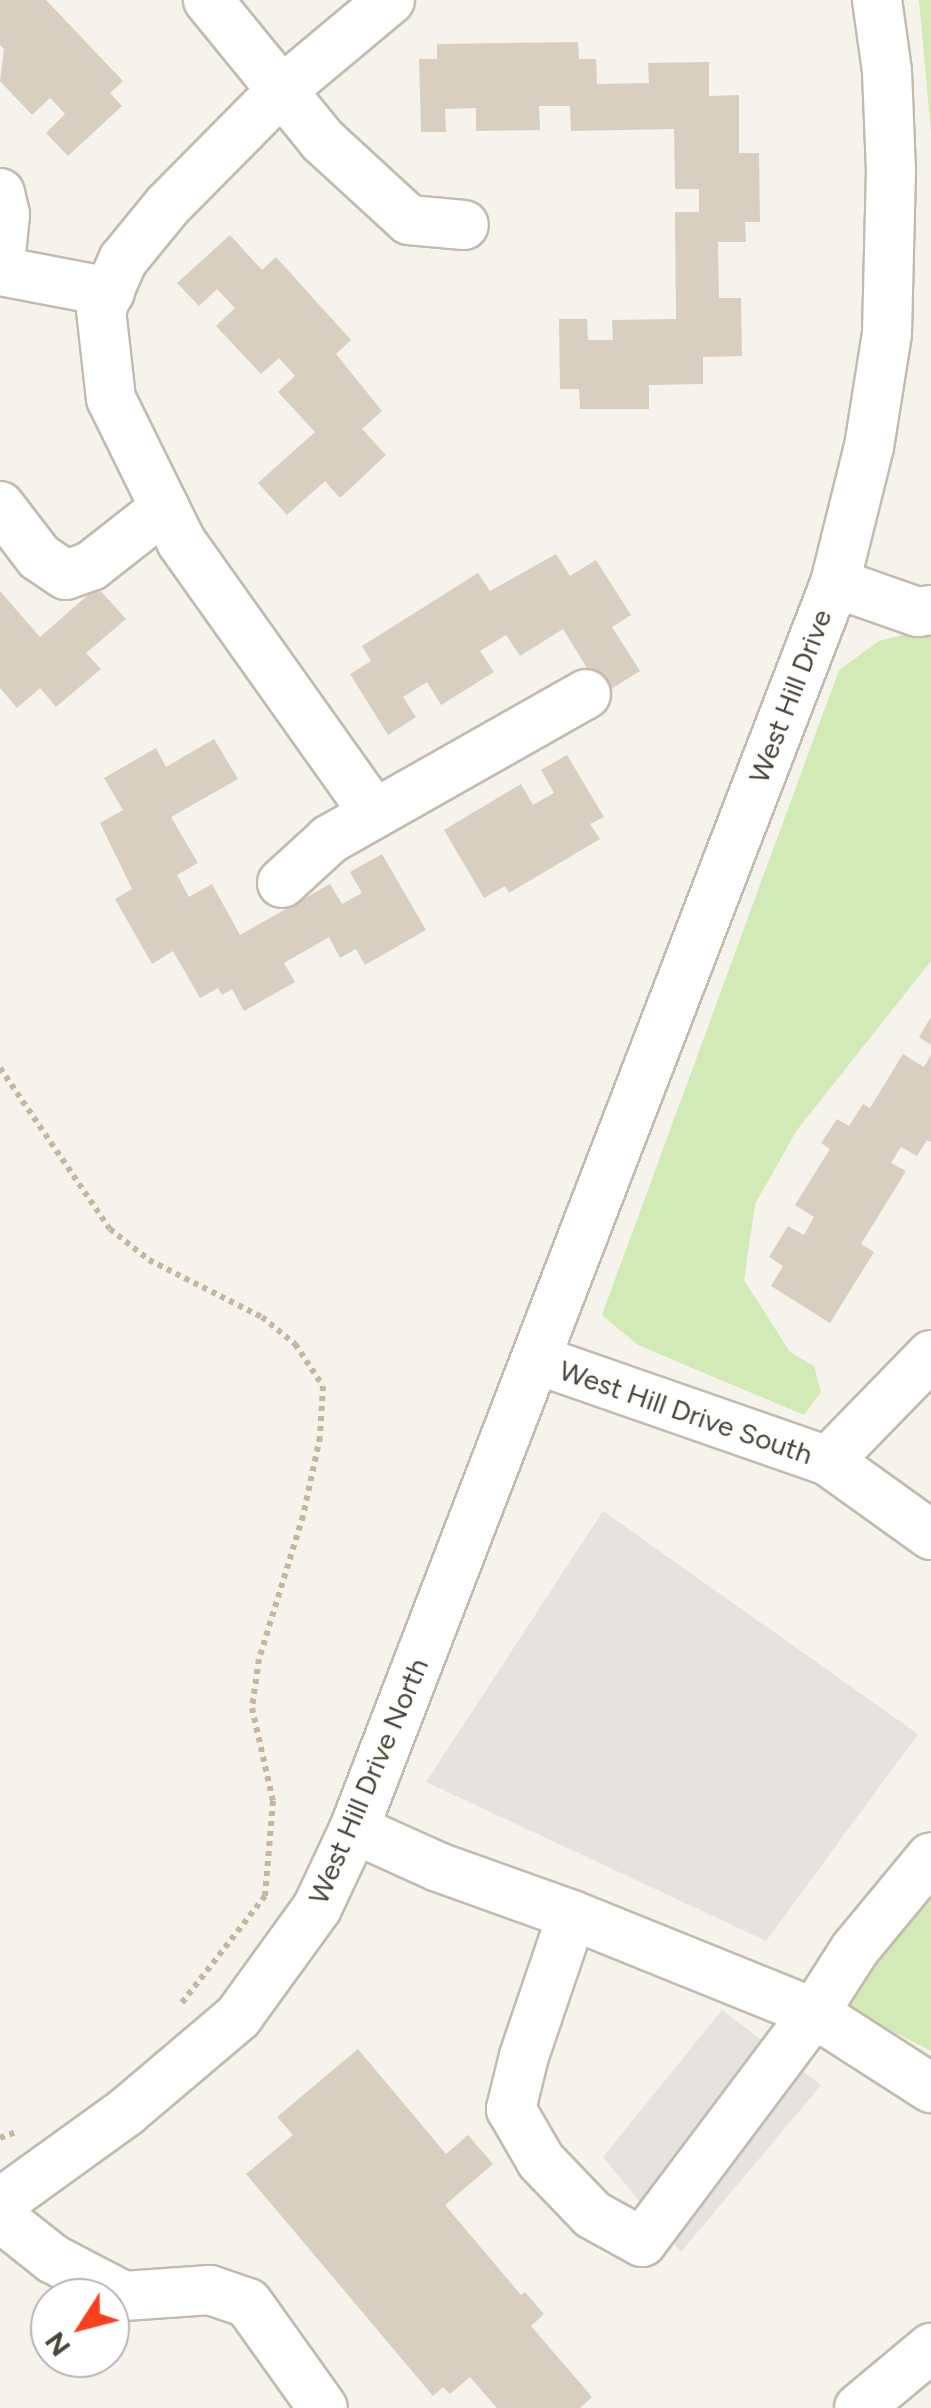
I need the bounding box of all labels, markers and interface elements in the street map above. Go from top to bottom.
street label: West Hill Drive [742,605,838,787]
street label: West Hill Drive South [555,1353,817,1471]
street label: West Hill Drive North [301,1653,435,1909]
north arrow [30,2278,130,2378]
text: N [37,2326,77,2363]

